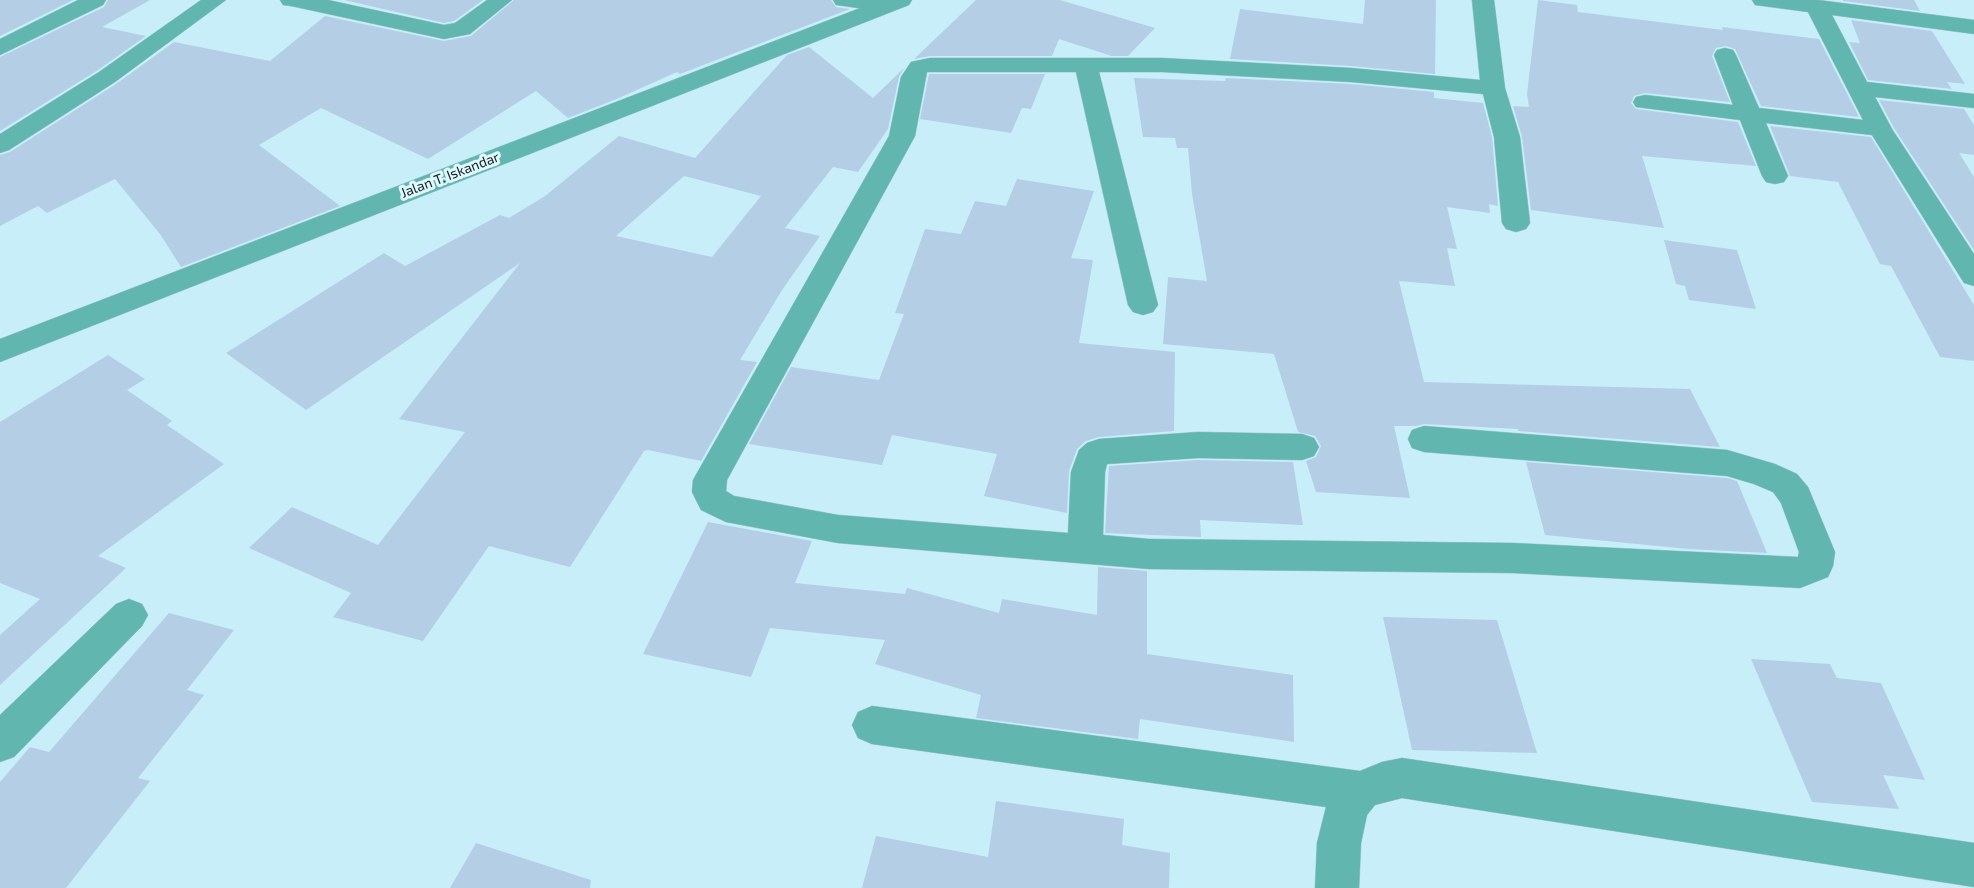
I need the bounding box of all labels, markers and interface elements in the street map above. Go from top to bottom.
street label: Jalan T. Iskandar [398,148,502,202]

